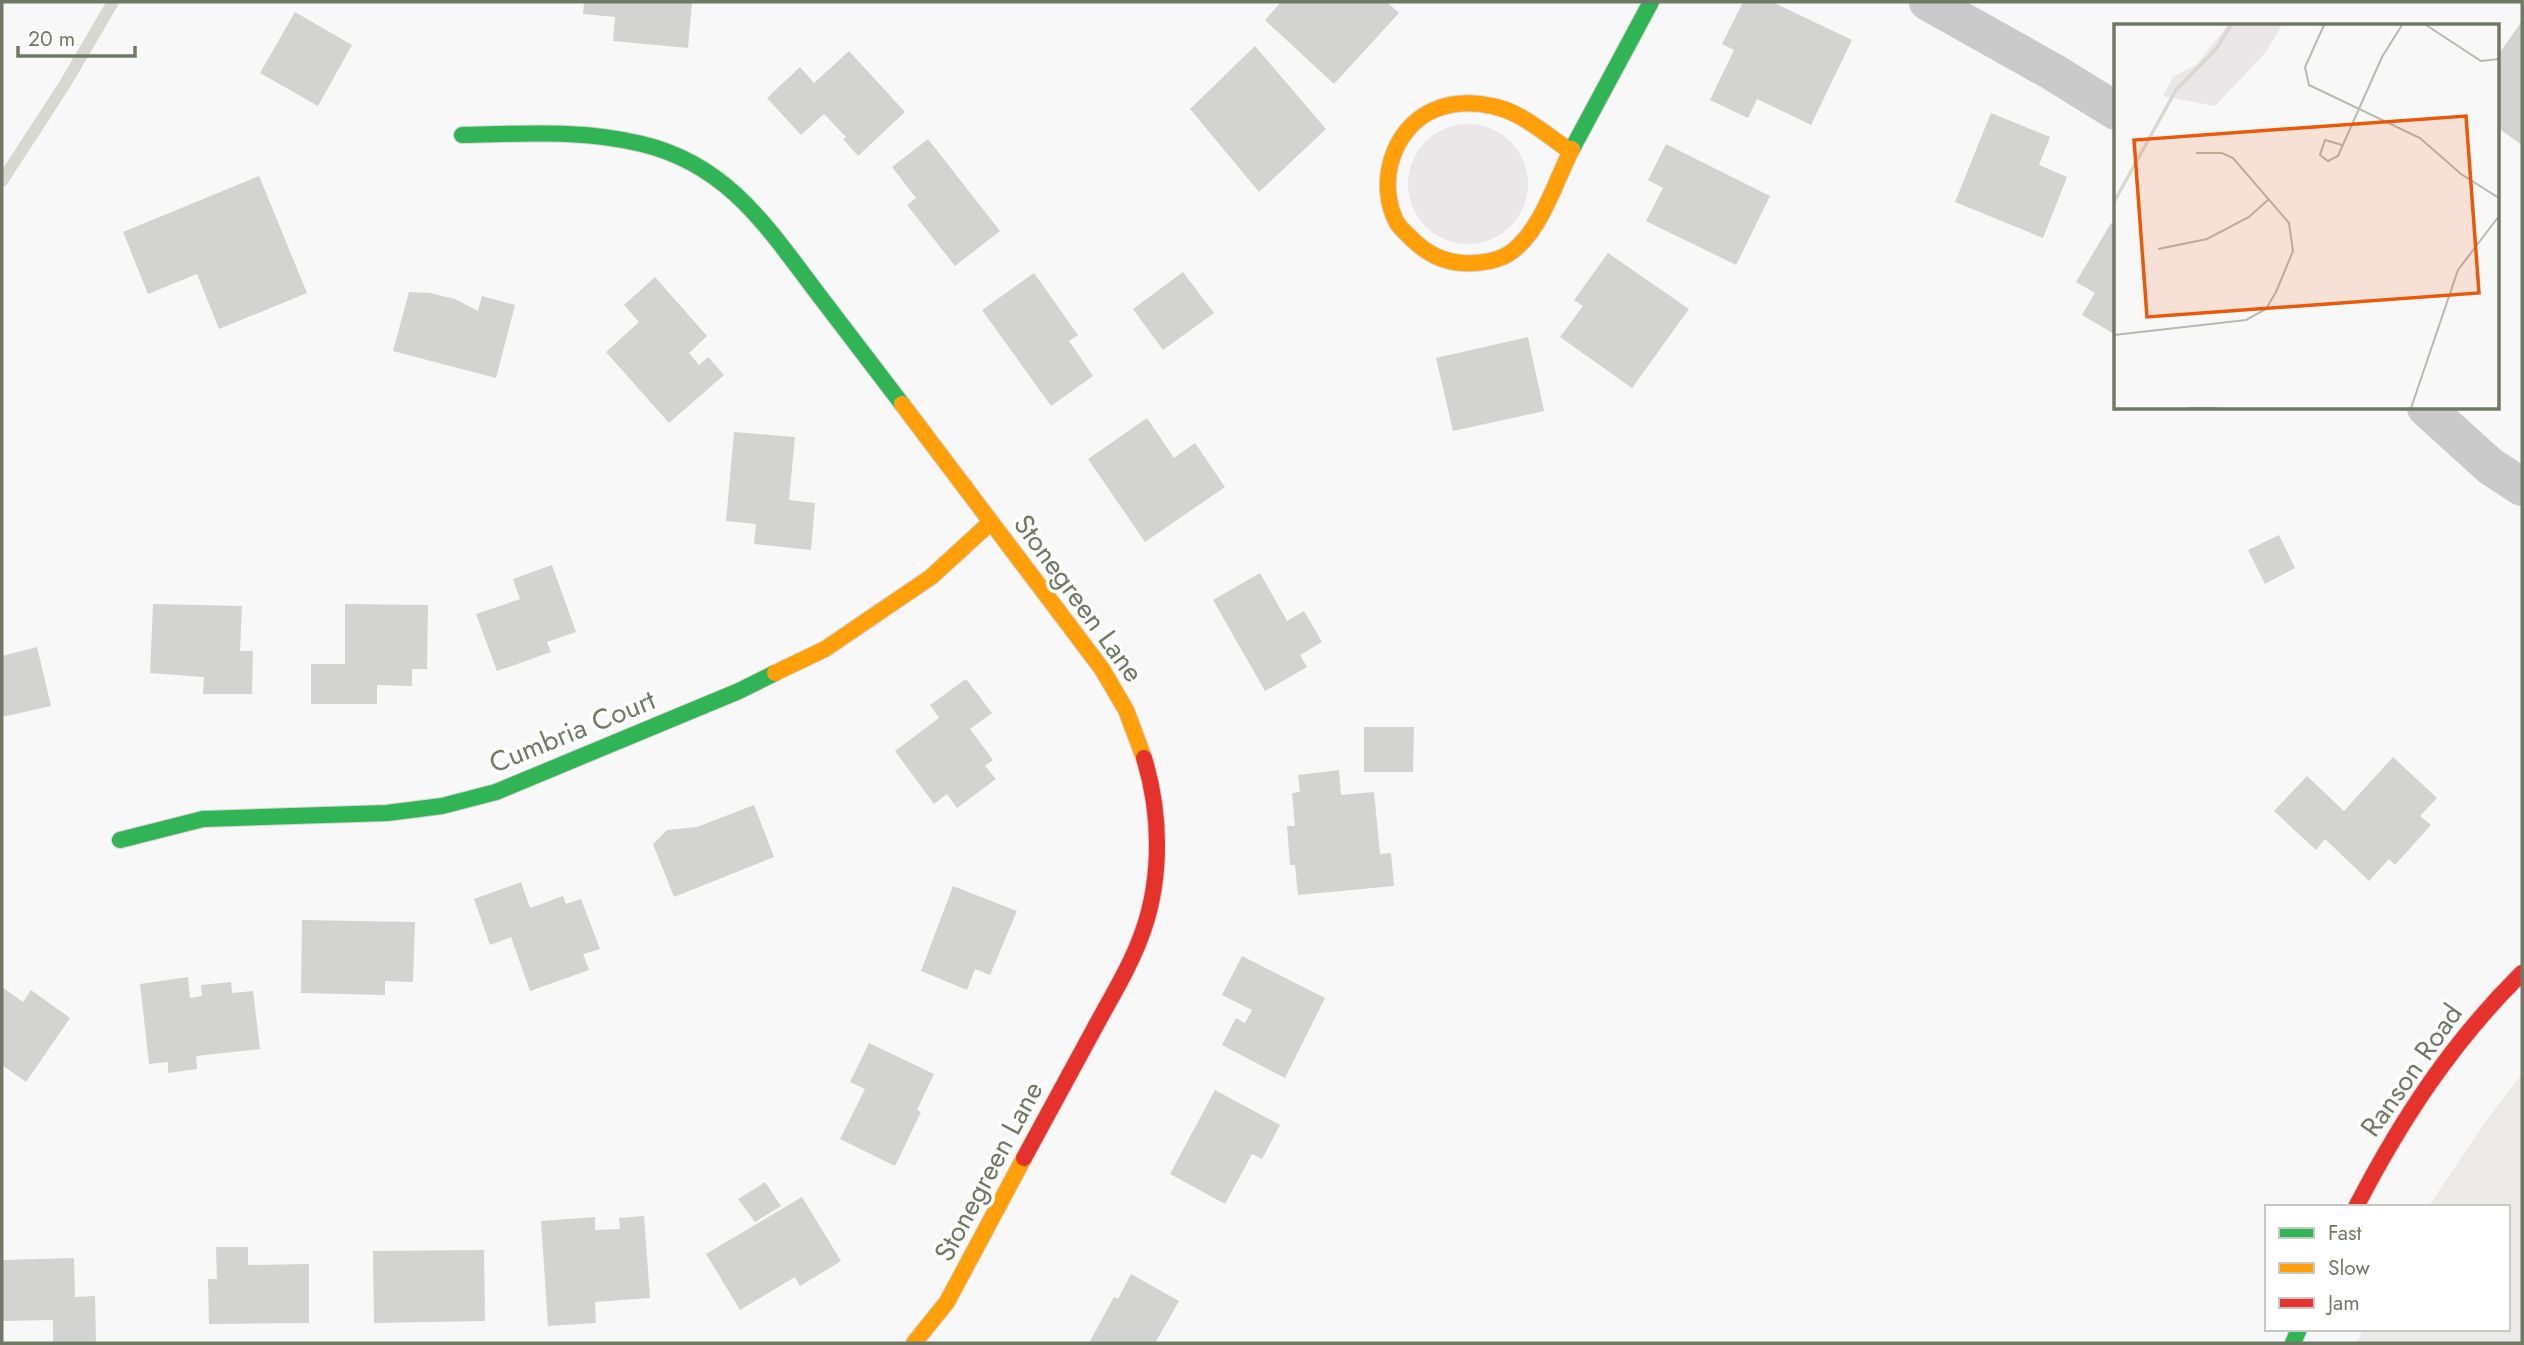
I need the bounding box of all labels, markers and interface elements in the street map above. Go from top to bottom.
scale bar [18,14,135,58]
text: 20 m [28,24,75,54]
inset map [2114,24,2500,410]
street label: Stonegreen Lane [1004,506,1154,691]
street label: Cumbria Court [483,679,662,783]
street label: Ranson Road [2350,995,2472,1145]
street label: Stonegreen Lane [924,1074,1053,1269]
legend [2265,1205,2510,1331]
text: Fast [2328,1218,2361,1248]
text: Slow [2328,1253,2370,1283]
text: Jam [2325,1288,2360,1318]

